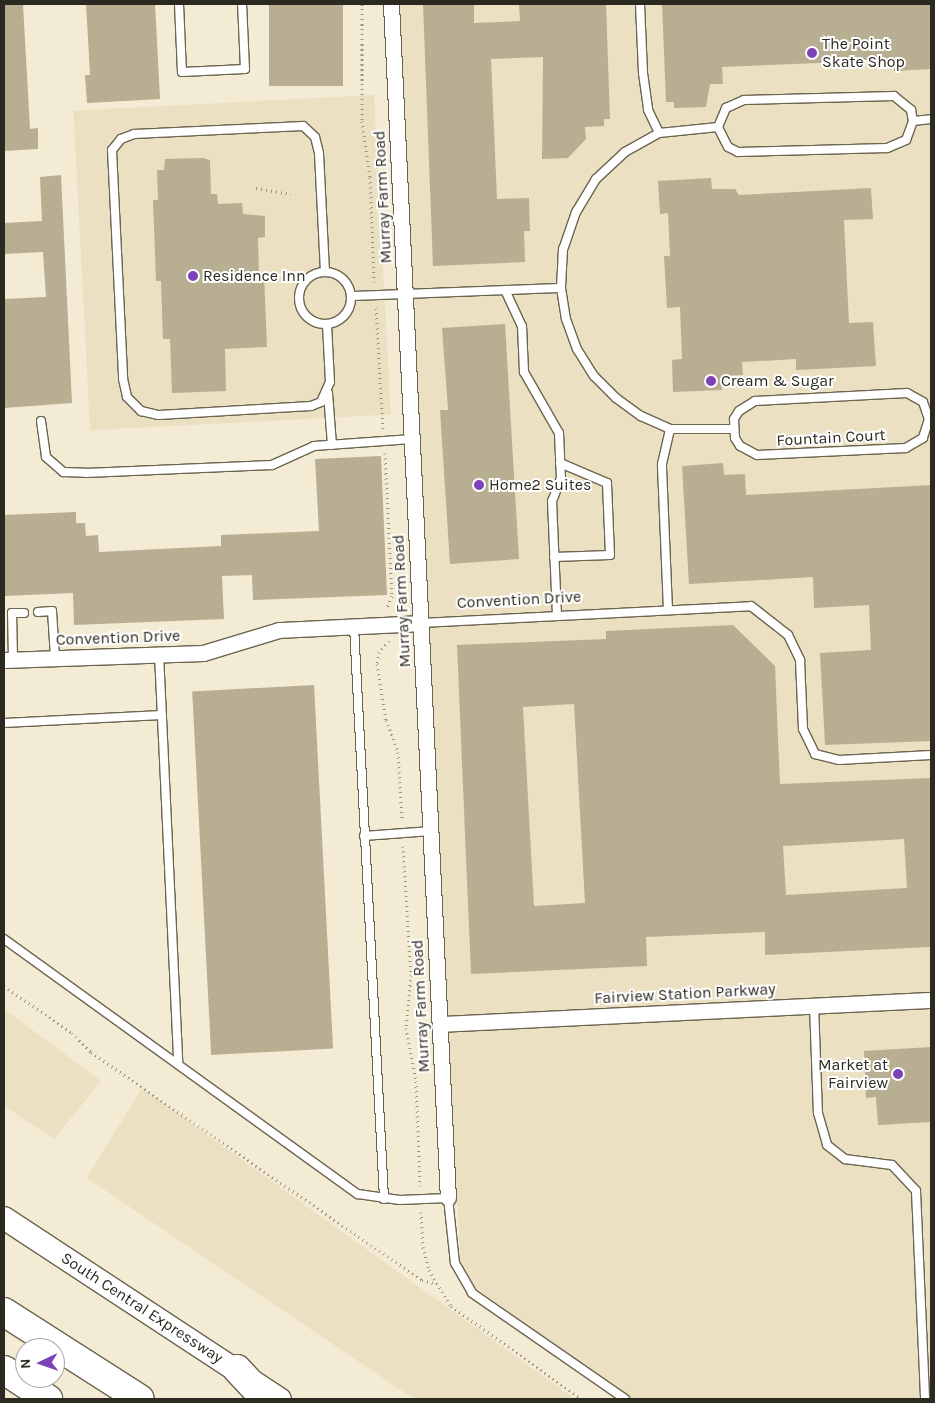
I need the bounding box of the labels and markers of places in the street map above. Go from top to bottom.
place label: The Point Skate Shop [822,34,905,72]
marker: The Point Skate Shop [806,47,818,59]
place label: Residence Inn [203,266,306,286]
marker: Residence Inn [187,270,199,282]
place label: Cream & Sugar [721,371,834,391]
marker: Cream & Sugar [705,375,717,387]
place label: Home2 Suites [489,475,591,495]
marker: Home2 Suites [473,479,485,491]
place label: Market at Fairview [818,1055,888,1093]
marker: Market at Fairview [892,1068,904,1080]

